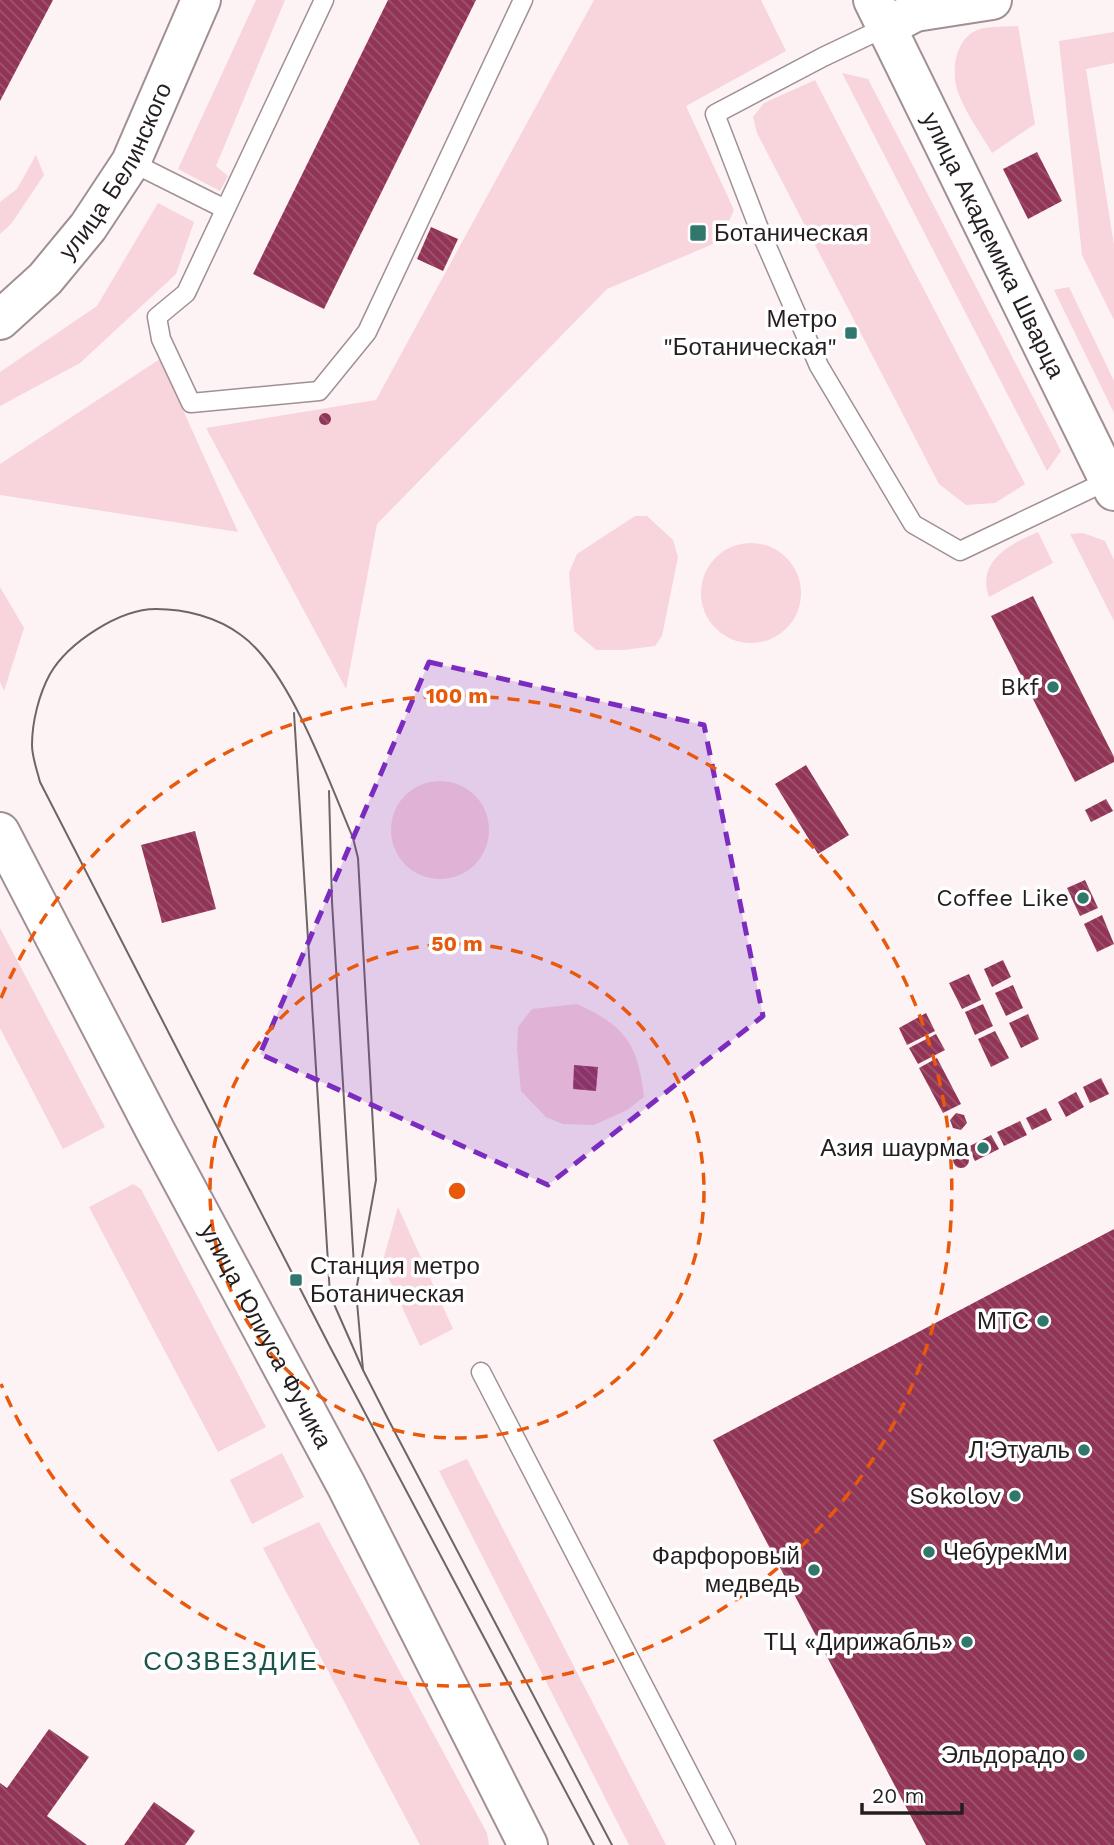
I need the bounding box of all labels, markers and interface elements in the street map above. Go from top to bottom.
street label: улица Белинского [53,78,178,265]
street label: улица Академика Шварца [916,107,1071,383]
place label: Ботаническая [714,219,869,247]
marker: Ботаническая [688,223,708,243]
place label: Метро "Ботаническая" [663,305,837,361]
marker: Метро "Ботаническая" [843,325,859,341]
place label: Bkf [1000,673,1040,701]
marker: Bkf [1045,679,1061,695]
text: 100 m [426,683,488,708]
place label: Coffee Like [936,884,1069,912]
marker: Coffee Like [1075,890,1091,906]
text: 50 m [431,931,483,956]
place label: Азия шаурма [820,1134,970,1162]
marker: Азия шаурма [975,1140,991,1156]
centre of rings [445,1179,469,1203]
street label: улица Юлиуса Фучика [194,1219,338,1454]
place label: Станция метро Ботаническая [310,1252,480,1308]
marker: Станция метро Ботаническая [288,1272,304,1288]
place label: МТС [977,1307,1029,1335]
marker: МТС [1035,1313,1051,1329]
place label: Л'Этуаль [969,1436,1070,1464]
marker: Л'Этуаль [1076,1442,1092,1458]
place label: Sokolov [909,1482,1002,1510]
marker: Sokolov [1007,1488,1023,1504]
place label: ЧебурекМи [943,1538,1068,1566]
place label: Фарфоровый медведь [652,1542,800,1598]
marker: ЧебурекМи [921,1544,937,1560]
marker: Фарфоровый медведь [806,1562,822,1578]
place label: ТЦ «Дирижабль» [764,1628,953,1656]
marker: ТЦ «Дирижабль» [959,1634,975,1650]
district label: СОЗВЕЗДИЕ [143,1646,319,1676]
place label: Эльдорадо [941,1741,1065,1769]
marker: Эльдорадо [1071,1747,1087,1763]
scale bar [862,1772,962,1816]
text: 20 m [872,1783,924,1808]

